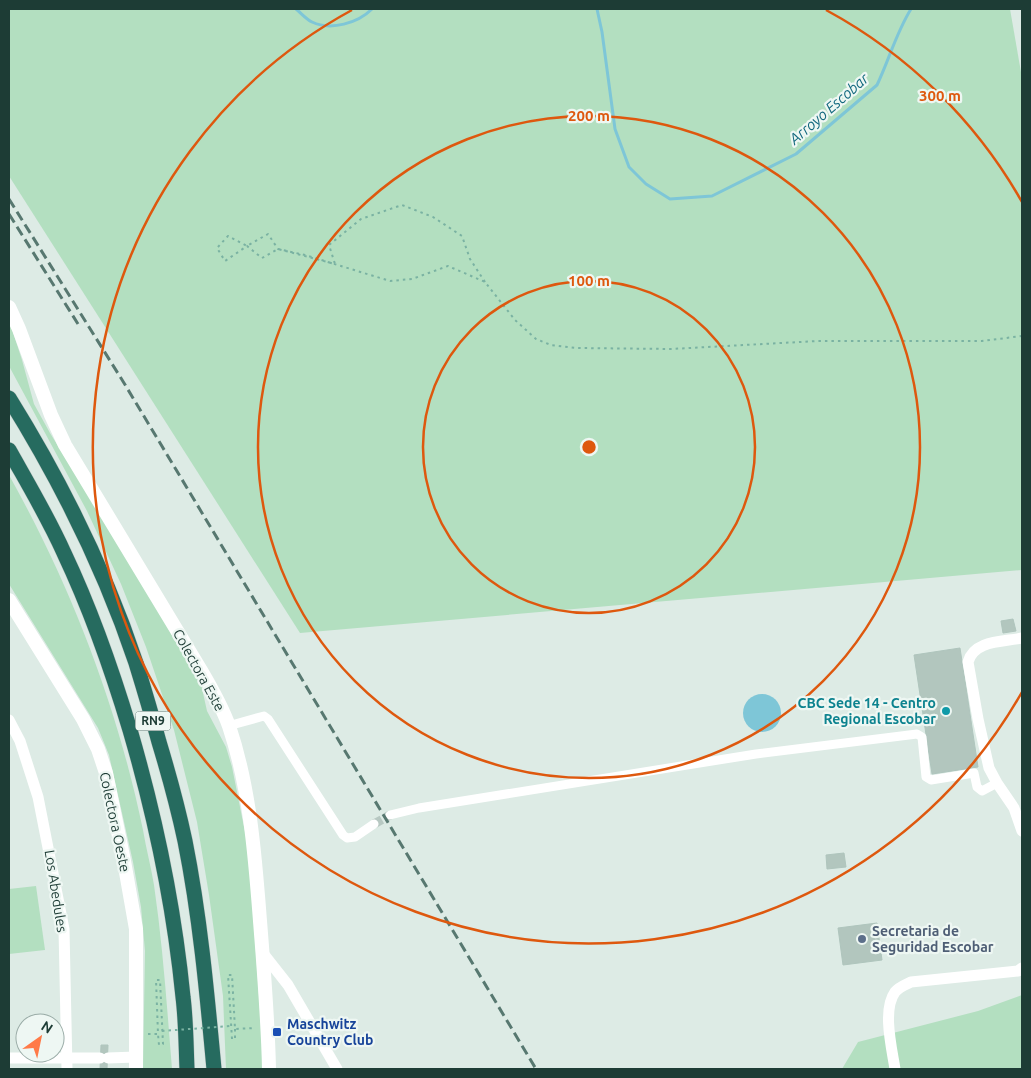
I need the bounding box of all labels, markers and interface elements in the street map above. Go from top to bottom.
water label: Arroyo Escobar [785,69,873,148]
text: 300 m [919,87,961,104]
text: 200 m [568,107,610,124]
text: 100 m [568,272,610,289]
centre of rings [580,438,598,456]
street label: Colectora Este [170,626,228,714]
place label: CBC Sede 14 - Centro Regional Escobar [798,695,936,727]
marker: CBC Sede 14 - Centro Regional Escobar [940,705,952,717]
road number: RN9 [136,711,170,730]
street label: Colectora Oeste [97,770,133,874]
street label: Los Abedules [42,849,70,933]
place label: Secretaria de Seguridad Escobar [872,923,994,955]
marker: Secretaria de Seguridad Escobar [856,933,868,945]
north arrow [15,1013,65,1063]
place label: Maschwitz Country Club [287,1016,373,1048]
text: N [38,1018,56,1037]
marker: Maschwitz Country Club [271,1026,283,1038]

